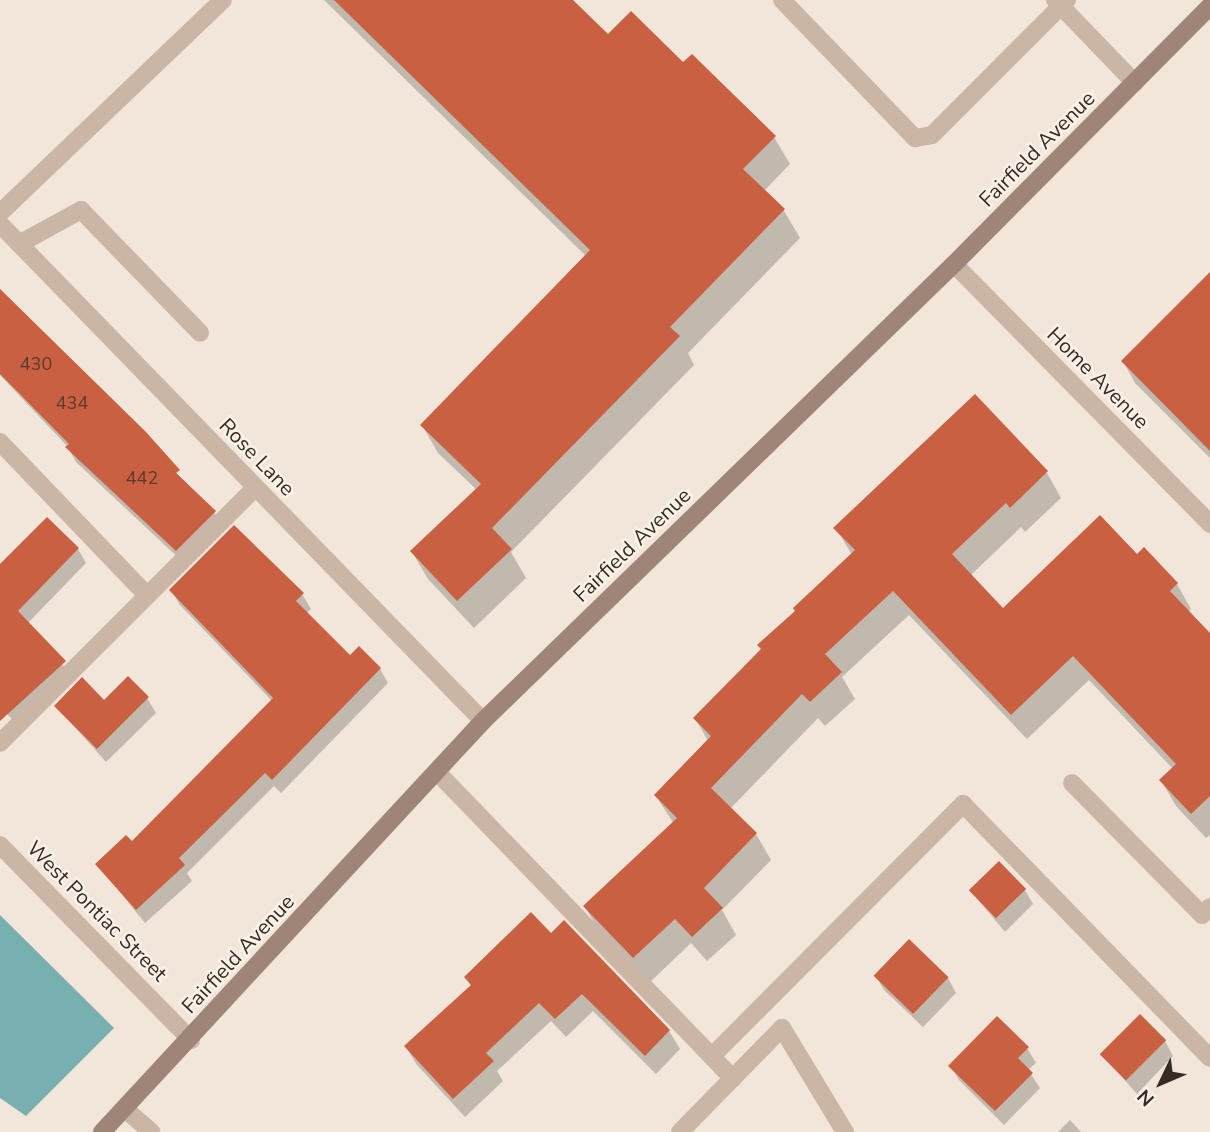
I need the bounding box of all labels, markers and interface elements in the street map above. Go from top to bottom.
street label: Fairfield Avenue [974,86,1100,212]
street label: Home Avenue [1042,322,1154,434]
house number: 430 [20,353,52,375]
house number: 434 [56,392,88,414]
street label: Rose Lane [214,413,300,501]
house number: 442 [126,467,158,489]
street label: Fairfield Avenue [568,483,696,607]
street label: West Pontiac Street [22,836,172,986]
street label: Fairfield Avenue [177,889,299,1019]
north arrow [1126,1048,1196,1118]
text: N [1132,1083,1160,1112]

